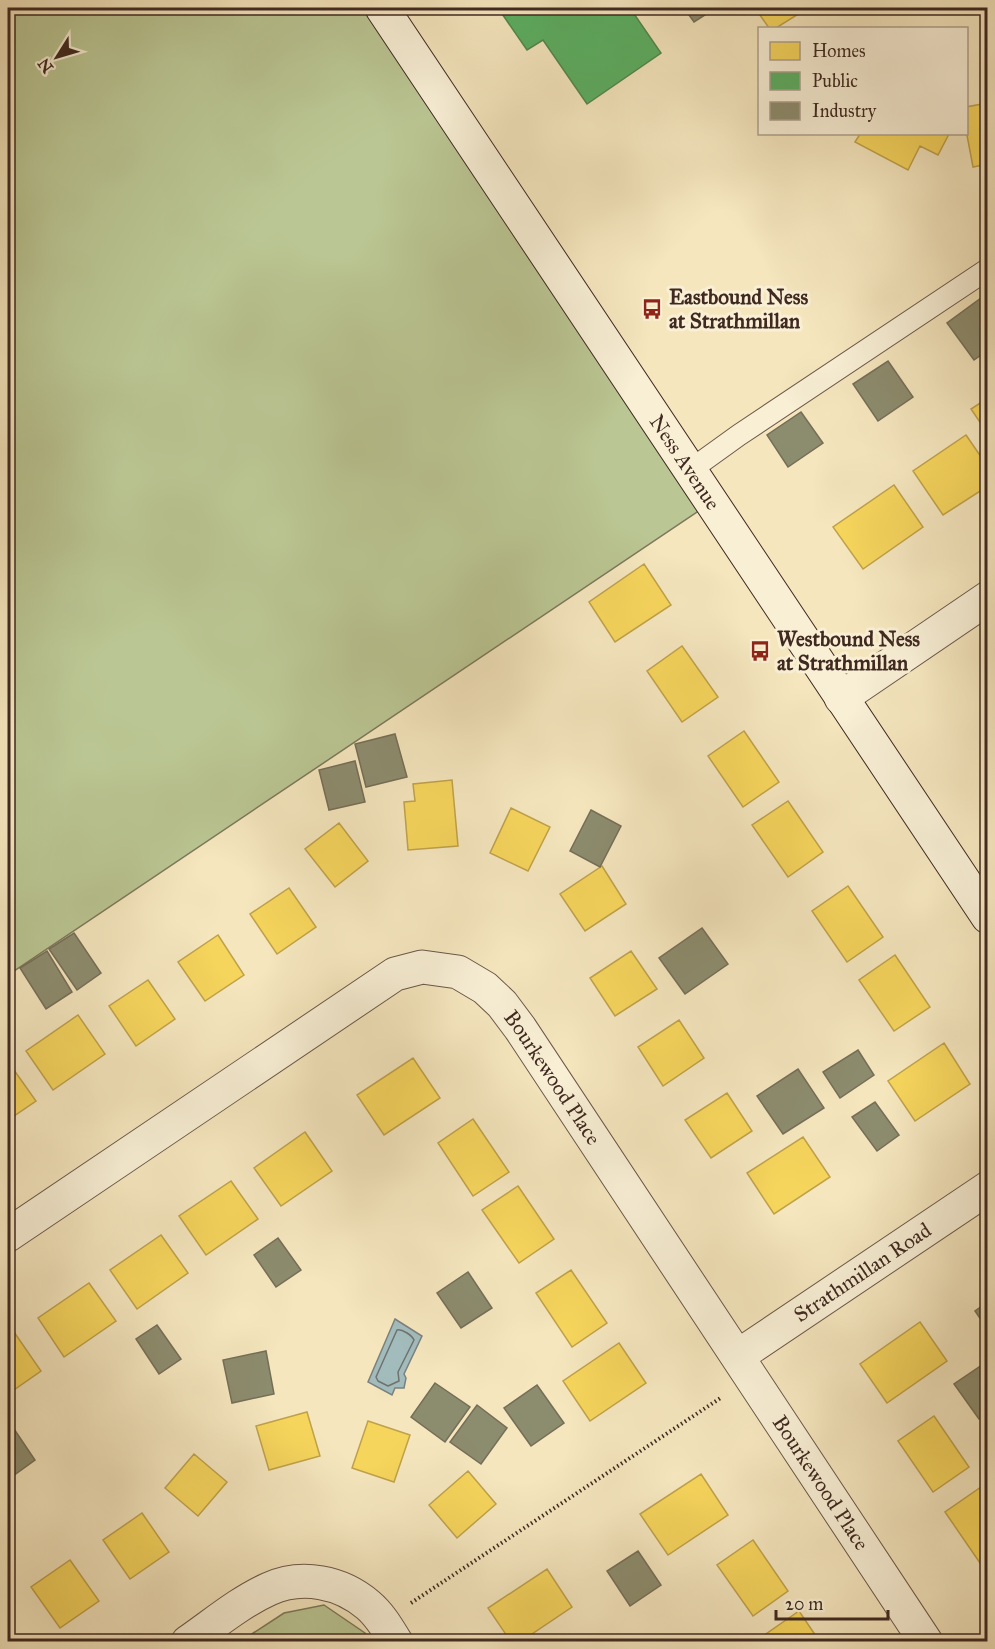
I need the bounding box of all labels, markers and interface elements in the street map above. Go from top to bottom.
north arrow [27,27,87,87]
legend [758,27,968,135]
text: Homes [812,40,866,62]
text: N [33,54,57,77]
text: Public [812,70,858,92]
text: Industry [812,100,877,122]
place label: Eastbound Ness at Strathmillan [669,284,808,334]
bus stop icon: Eastbound Ness at Strathmillan [640,297,664,321]
street label: Ness Avenue [644,410,726,515]
place label: Westbound Ness at Strathmillan [777,626,920,676]
bus stop icon: Westbound Ness at Strathmillan [748,639,772,663]
street label: Bourkewood Place [498,1005,607,1150]
street label: Strathmillan Road [789,1217,936,1328]
street label: Bourkewood Place [767,1410,875,1555]
scale bar [776,1583,888,1621]
text: 20 m [785,1593,823,1615]

